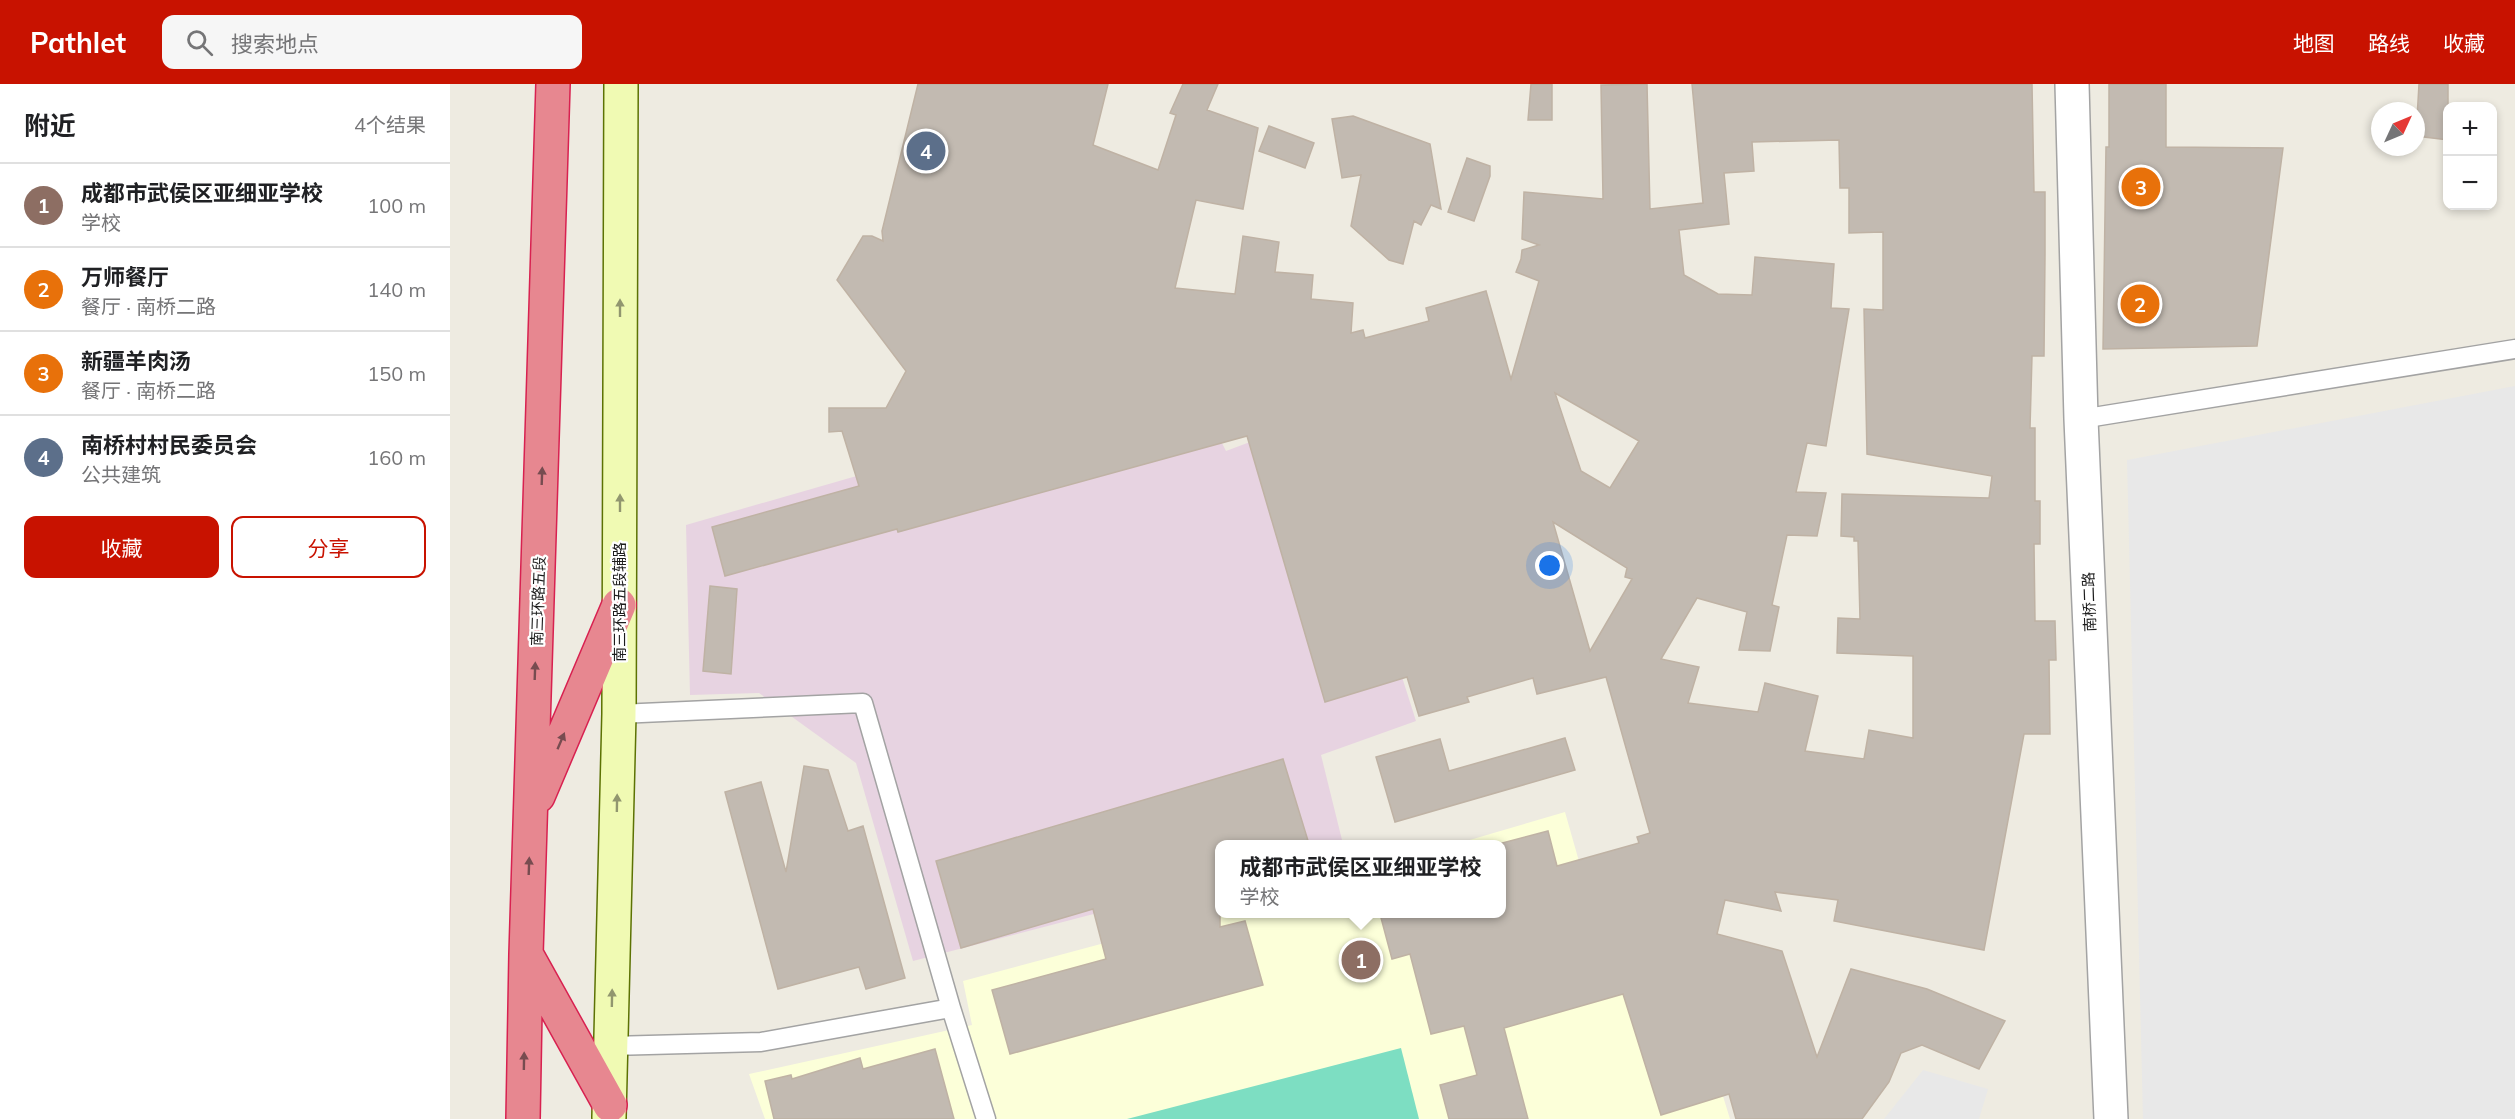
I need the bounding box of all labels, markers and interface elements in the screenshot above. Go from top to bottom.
search box [162,15,582,69]
text: Pathlet [30,25,126,60]
icon: search [183,26,216,59]
text: 搜索地点 [231,30,319,58]
text: 地图 [2293,30,2335,56]
text: 路线 [2368,30,2410,56]
text: 收藏 [2443,30,2485,56]
north arrow [2371,102,2425,156]
map controls [2443,102,2497,210]
button: + [2443,102,2497,156]
text: 附近 [24,109,76,142]
text: 4个结果 [354,112,426,137]
pin: 4 [906,128,946,174]
button: − [2443,156,2497,210]
pin: 3 [2122,164,2160,210]
text: 成都市武侯区亚细亚学校 [81,179,323,207]
text: 1 [38,193,50,218]
text: 100 m [367,193,426,218]
text: 学校 [81,210,121,235]
text: 万师餐厅 [81,263,169,291]
text: 2 [38,277,50,302]
text: 140 m [367,277,426,302]
pin: 2 [2120,282,2160,326]
text: 餐厅 · 南桥二路 [81,294,216,319]
one-way arrow [615,298,625,317]
text: 新疆羊肉汤 [81,347,191,375]
text: 3 [38,361,50,386]
text: 150 m [367,361,426,386]
text: 餐厅 · 南桥二路 [81,378,216,403]
text: 南桥村村民委员会 [81,431,257,459]
text: 4 [38,445,50,470]
text: 160 m [367,445,426,470]
text: 公共建筑 [81,462,161,487]
one-way arrow [537,466,546,485]
one-way arrow [615,493,625,512]
button: 收藏 [24,516,219,578]
button: 分享 [231,516,426,578]
street label: 南三环路五段辅路 [610,542,629,662]
your location [1535,551,1564,580]
street label: 南三环路五段 [527,556,549,646]
street label: 南桥二路 [2078,572,2100,632]
one-way arrow [531,661,540,680]
one-way arrow [557,733,566,750]
one-way arrow [612,793,622,812]
popup [1215,840,1506,918]
text: 成都市武侯区亚细亚学校 [1239,853,1482,881]
one-way arrow [524,856,533,875]
text: 学校 [1239,884,1279,909]
pin: 1 [1342,938,1380,982]
one-way arrow [608,988,617,1007]
one-way arrow [519,1051,529,1070]

